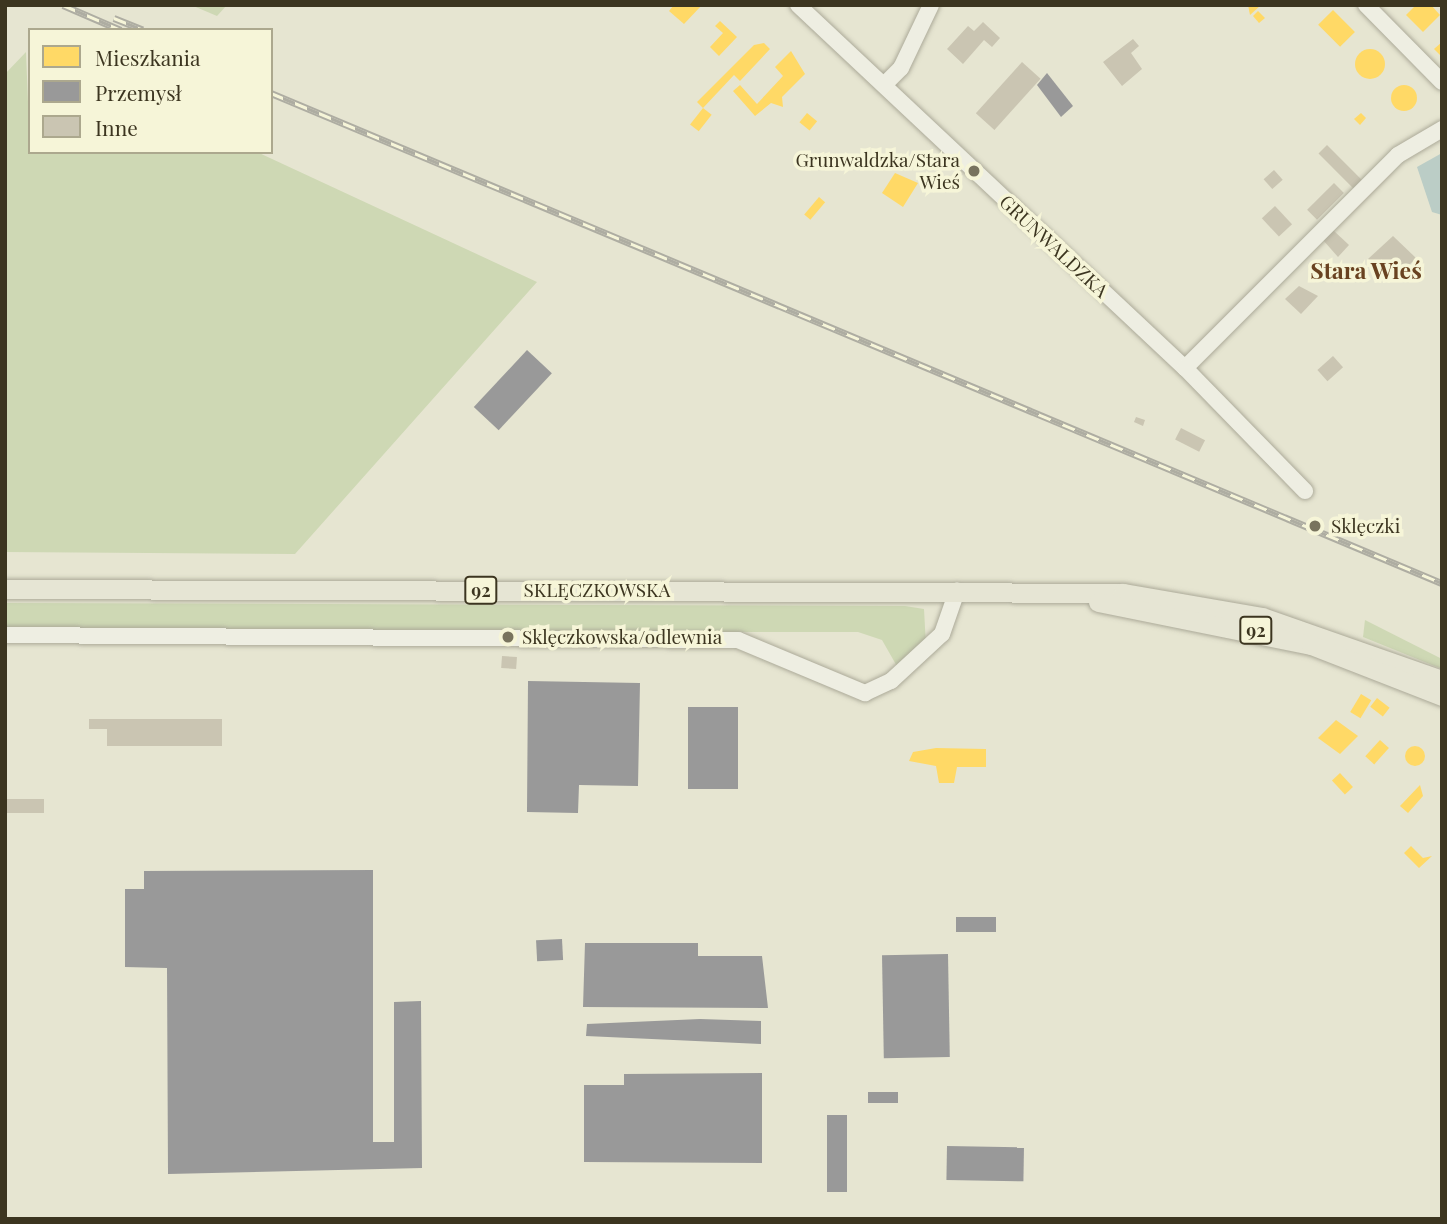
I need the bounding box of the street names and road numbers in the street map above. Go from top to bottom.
street label: GRUNWALDZKA [995,190,1113,302]
road number: 92 [463,576,498,604]
street label: SKLĘCZKOWSKA [523,579,671,601]
road number: 92 [1238,616,1274,644]

